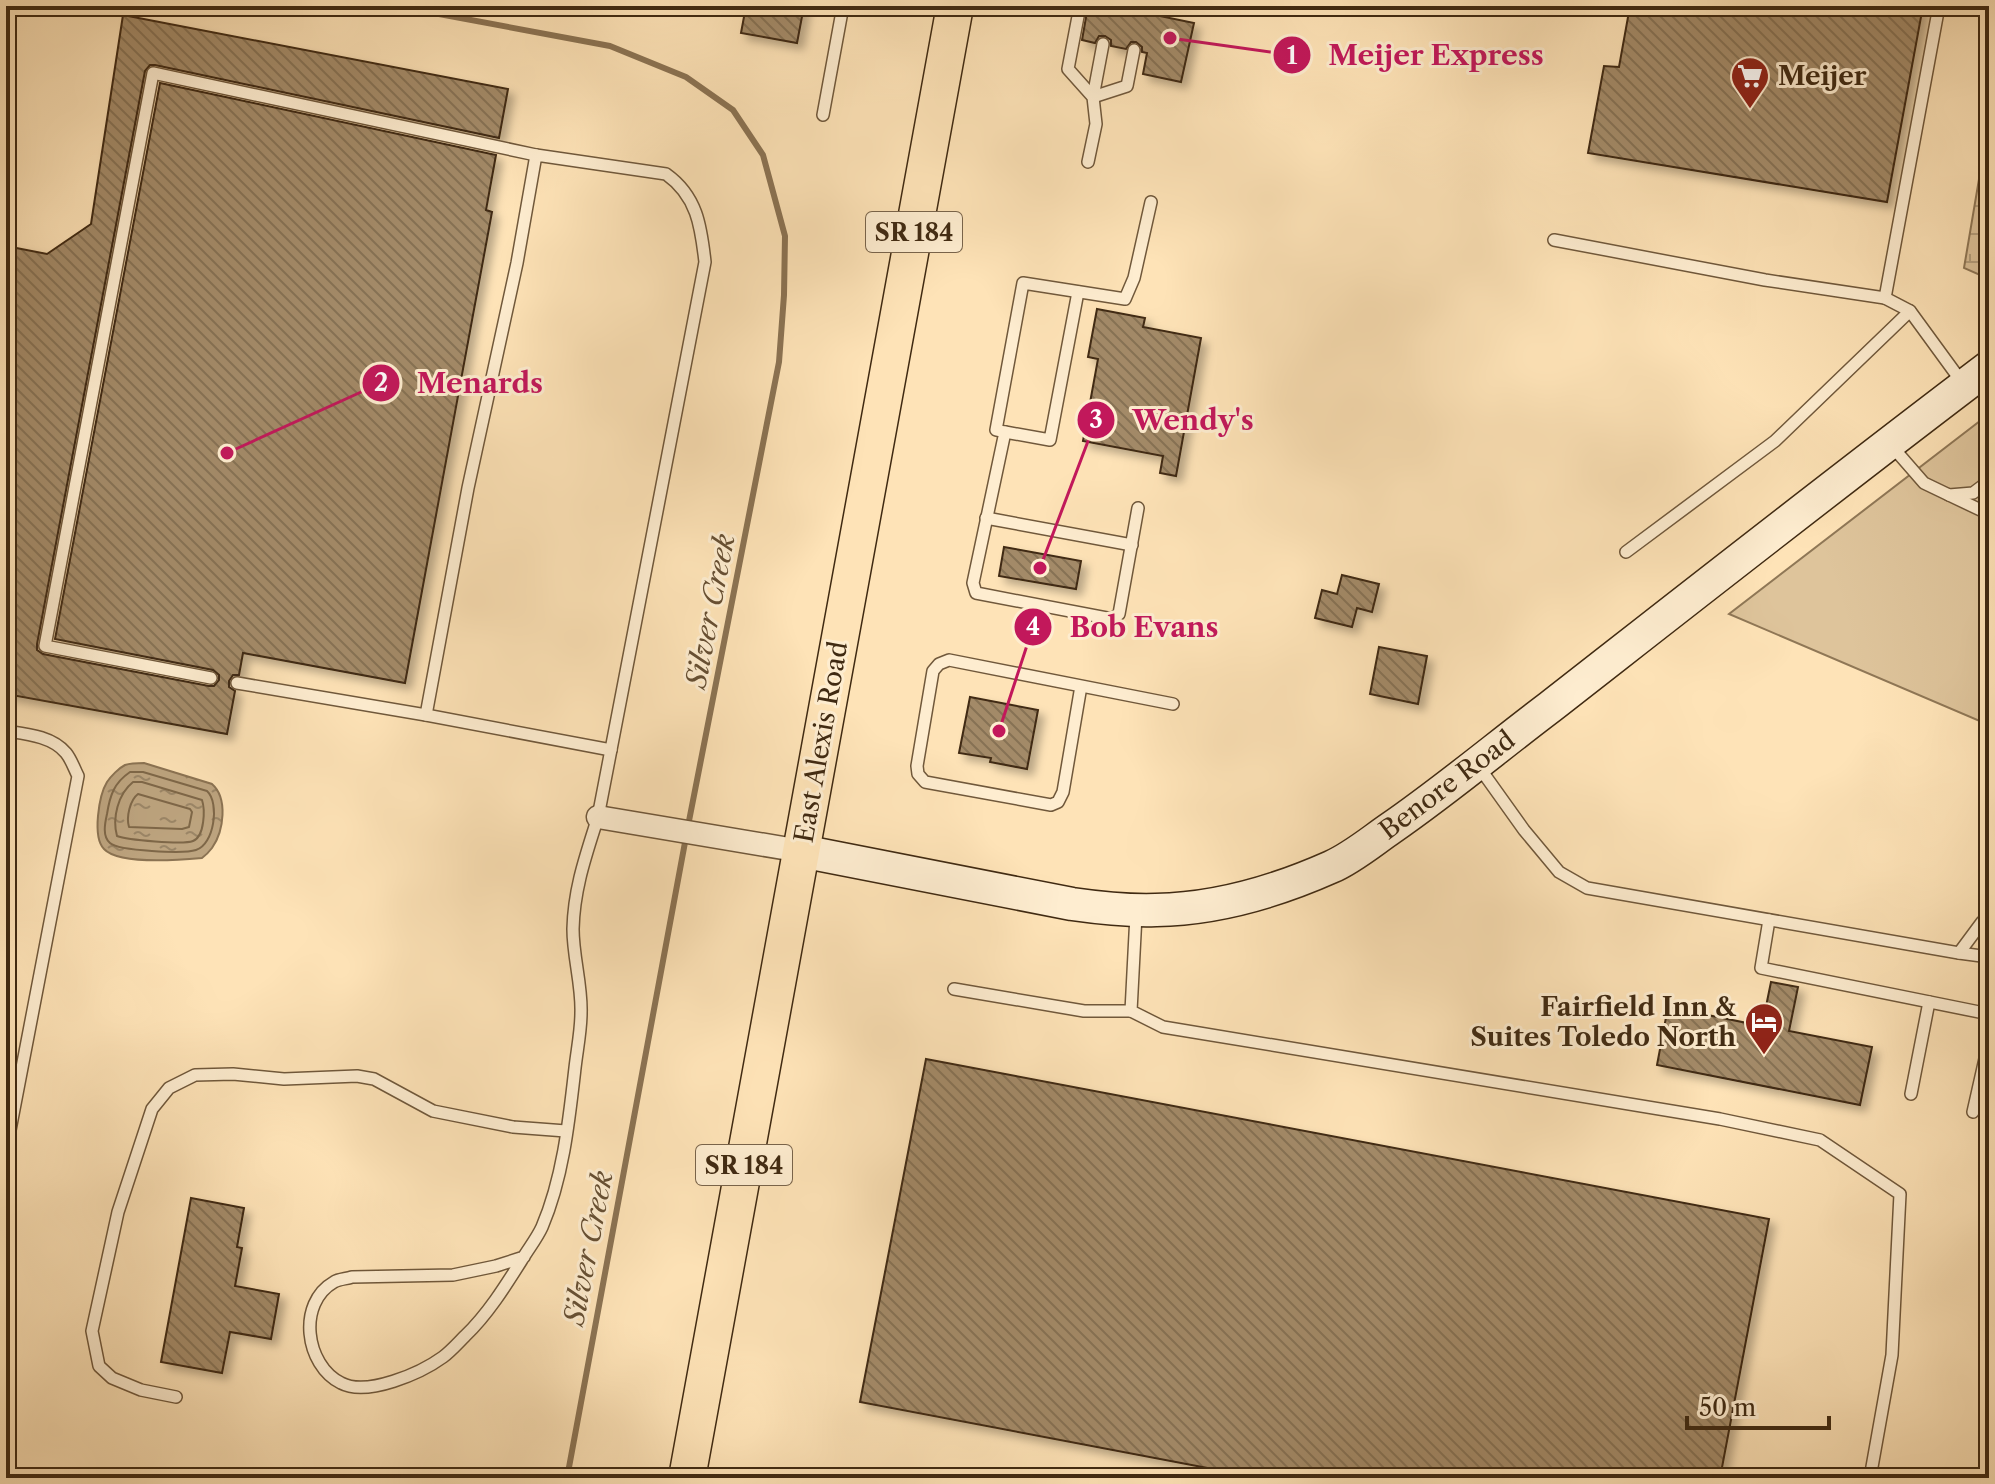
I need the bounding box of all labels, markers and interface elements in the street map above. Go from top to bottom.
callout: Meijer Express [1272,29,1560,81]
text: Meijer Express [1328,38,1544,72]
text: 1 [1287,41,1298,70]
supermarket icon: Meijer [1729,55,1771,110]
place label: Meijer [1778,60,1867,92]
road number: SR 184 [866,212,962,252]
callout: Menards [361,357,559,409]
text: Menards [417,366,543,400]
text: 2 [374,368,388,397]
callout: Wendy's [1076,394,1270,446]
text: Wendy's [1131,403,1254,437]
text: 3 [1089,405,1103,434]
water label: Silver Creek [678,531,742,693]
callout: Bob Evans [1013,601,1234,653]
text: Bob Evans [1069,610,1219,644]
text: 4 [1026,612,1040,641]
street label: East Alexis Road [788,639,854,845]
street label: Benore Road [1373,724,1521,846]
place label: Fairfield Inn & Suites Toledo North [1470,991,1737,1053]
hotel icon: Fairfield Inn & Suites Toledo North [1743,1001,1785,1056]
road number: SR 184 [696,1145,792,1185]
water label: Silver Creek [556,1168,620,1330]
scale bar [1687,1380,1829,1430]
text: 50 m [1699,1393,1756,1422]

